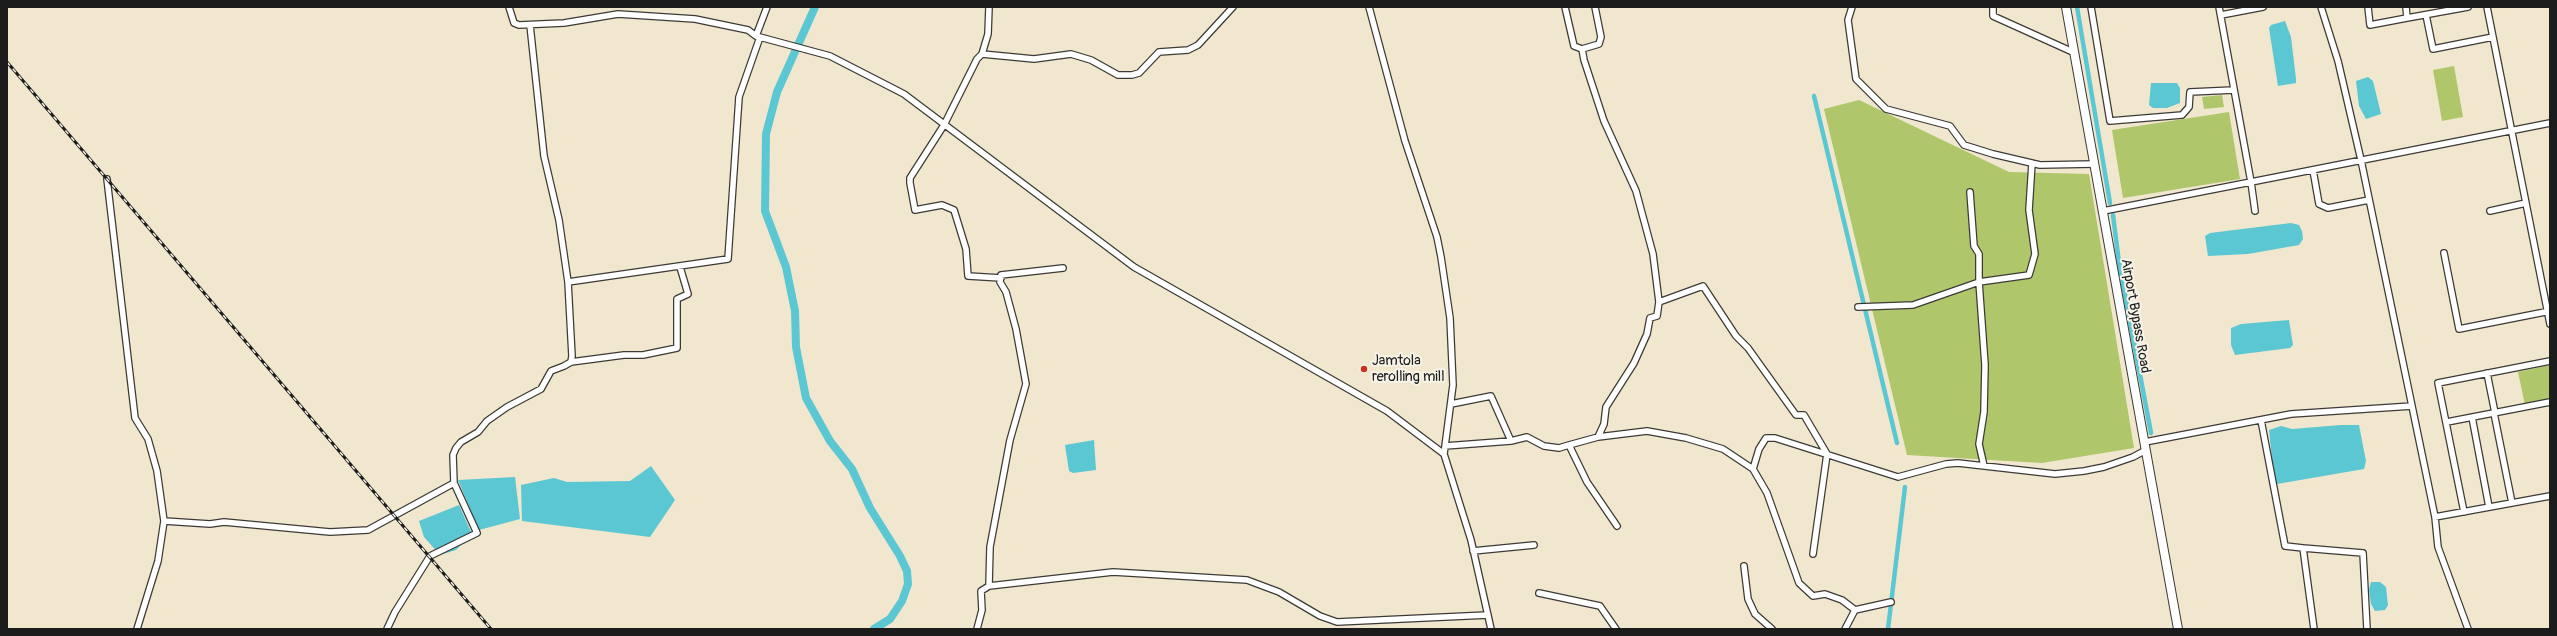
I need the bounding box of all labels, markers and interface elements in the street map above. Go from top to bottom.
street label: Airport Bypass Road [2117,257,2153,375]
place label: Jamtola rerolling mill [1372,353,1444,386]
marker: Jamtola rerolling mill [1359,364,1369,374]

